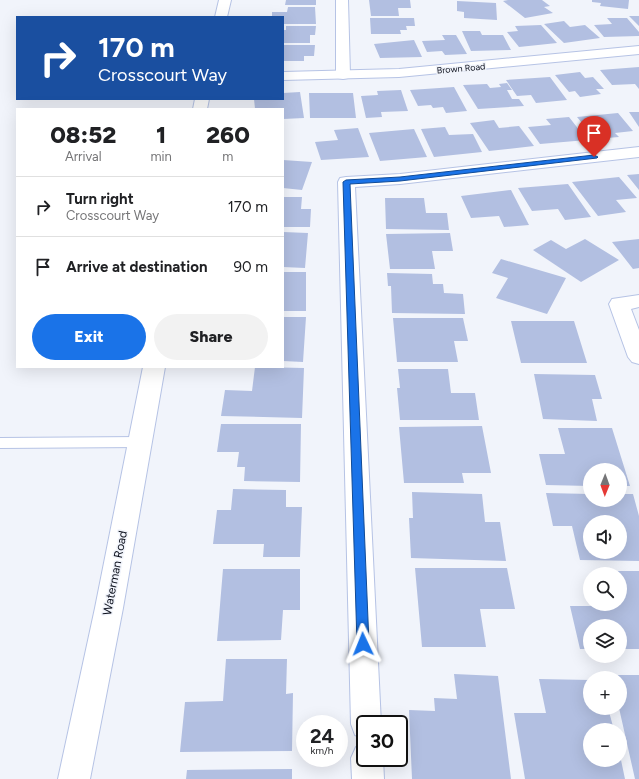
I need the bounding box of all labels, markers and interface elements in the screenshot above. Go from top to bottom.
text: 170 m [98,30,175,64]
icon: right [32,32,84,84]
street label: Brown Road [436,60,486,76]
text: Crosscourt Way [98,64,227,86]
pin [577,116,611,157]
text: 08:52 [50,120,116,149]
text: 1 [156,120,166,149]
text: 260 [206,120,250,149]
icon: arrive [583,122,605,144]
text: Arrival [65,149,102,164]
text: min [151,149,172,164]
text: m [222,149,233,164]
text: Turn right [66,190,134,208]
icon: right [32,196,54,218]
text: 170 m [228,198,268,216]
text: Crosscourt Way [66,208,159,223]
icon: arrive [32,256,54,278]
text: Arrive at destination [66,258,207,276]
text: 90 m [233,258,268,276]
button: Exit [32,314,146,360]
button: Share [154,314,268,360]
north arrow [583,463,627,507]
map controls [583,463,627,767]
button: sound [583,515,627,559]
street label: Waterman Road [100,530,130,616]
button: search [583,567,627,611]
button: layers [583,619,627,663]
position arrow [342,623,384,665]
button: + [583,671,627,715]
speed limit sign: 30 [356,715,408,767]
button: − [583,723,627,767]
text: 24 [310,724,334,748]
text: km/h [311,744,333,757]

